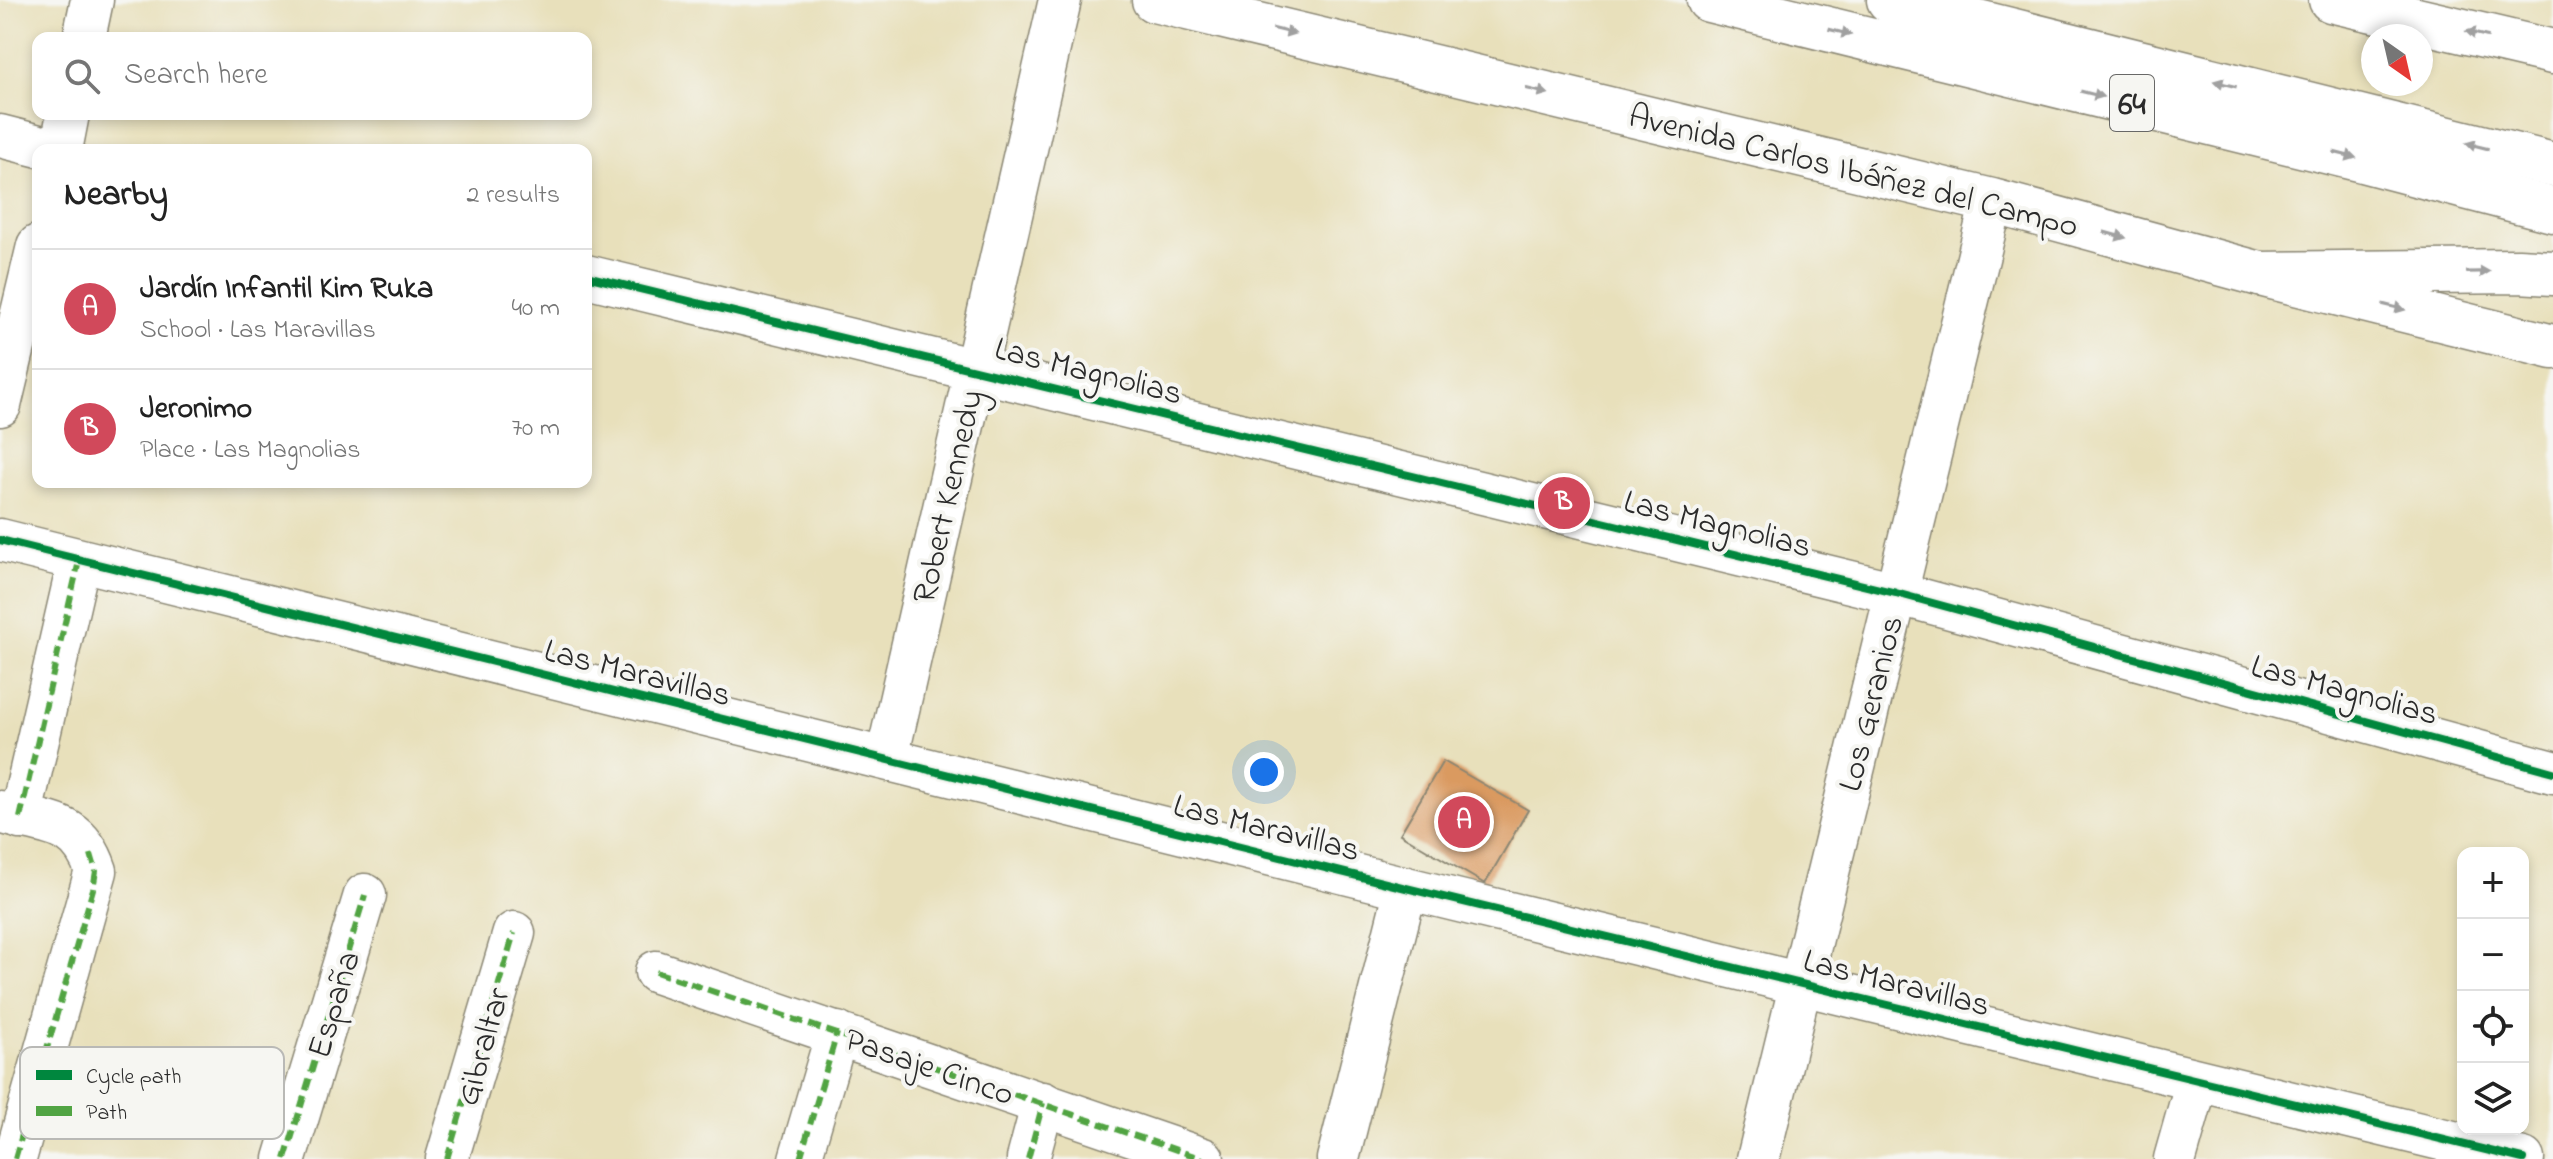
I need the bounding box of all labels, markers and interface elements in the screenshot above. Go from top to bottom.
north arrow [2361,24,2433,96]
one-way arrow [1272,25,1297,38]
one-way arrow [1827,26,1852,39]
one-way arrow [2465,27,2490,40]
search box [32,32,592,120]
icon: search [60,54,104,98]
text: Search here [124,54,268,98]
road number: 64 [2110,75,2154,131]
one-way arrow [2212,77,2237,89]
one-way arrow [1524,86,1549,98]
one-way arrow [2080,88,2105,100]
street label: Avenida Carlos Ibáñez del Campo [1623,93,2083,253]
one-way arrow [2465,140,2490,152]
one-way arrow [2332,150,2357,162]
text: Nearby [64,171,168,221]
text: 2 results [467,177,560,215]
one-way arrow [2103,229,2128,241]
one-way arrow [2466,265,2491,278]
text: Jardín Infantil Kim Ruka [140,268,433,312]
text: A [82,290,98,328]
text: 40 m [511,290,560,328]
one-way arrow [2382,302,2407,314]
text: School · Las Maravillas [140,312,376,350]
street label: Las Magnolias [989,325,1187,420]
street label: Robert Kennedy [901,385,999,609]
text: Jeronimo [140,388,252,432]
text: B [81,410,99,448]
text: 70 m [511,410,560,448]
text: Place · Las Magnolias [140,432,360,470]
pin: B [1538,473,1590,533]
street label: Las Magnolias [1618,478,1816,573]
street label: Los Geranios [1827,611,1919,797]
street label: Las Maravillas [538,628,736,722]
street label: Las Magnolias [2245,643,2443,741]
your location [1244,752,1284,792]
street label: Las Maravillas [1167,783,1365,877]
pin: A [1438,792,1490,852]
map controls [2457,847,2529,1135]
button: + [2457,847,2529,919]
button: − [2457,919,2529,991]
street label: Las Maravillas [1797,938,1995,1032]
street label: España [296,945,376,1065]
street label: Gibraltar [444,982,526,1112]
button: locate [2457,991,2529,1063]
street label: Pasaje Cinco [837,1016,1020,1121]
legend [20,1047,284,1139]
text: Cycle path [86,1062,181,1095]
button: layers [2457,1063,2529,1135]
text: Path [86,1098,127,1130]

